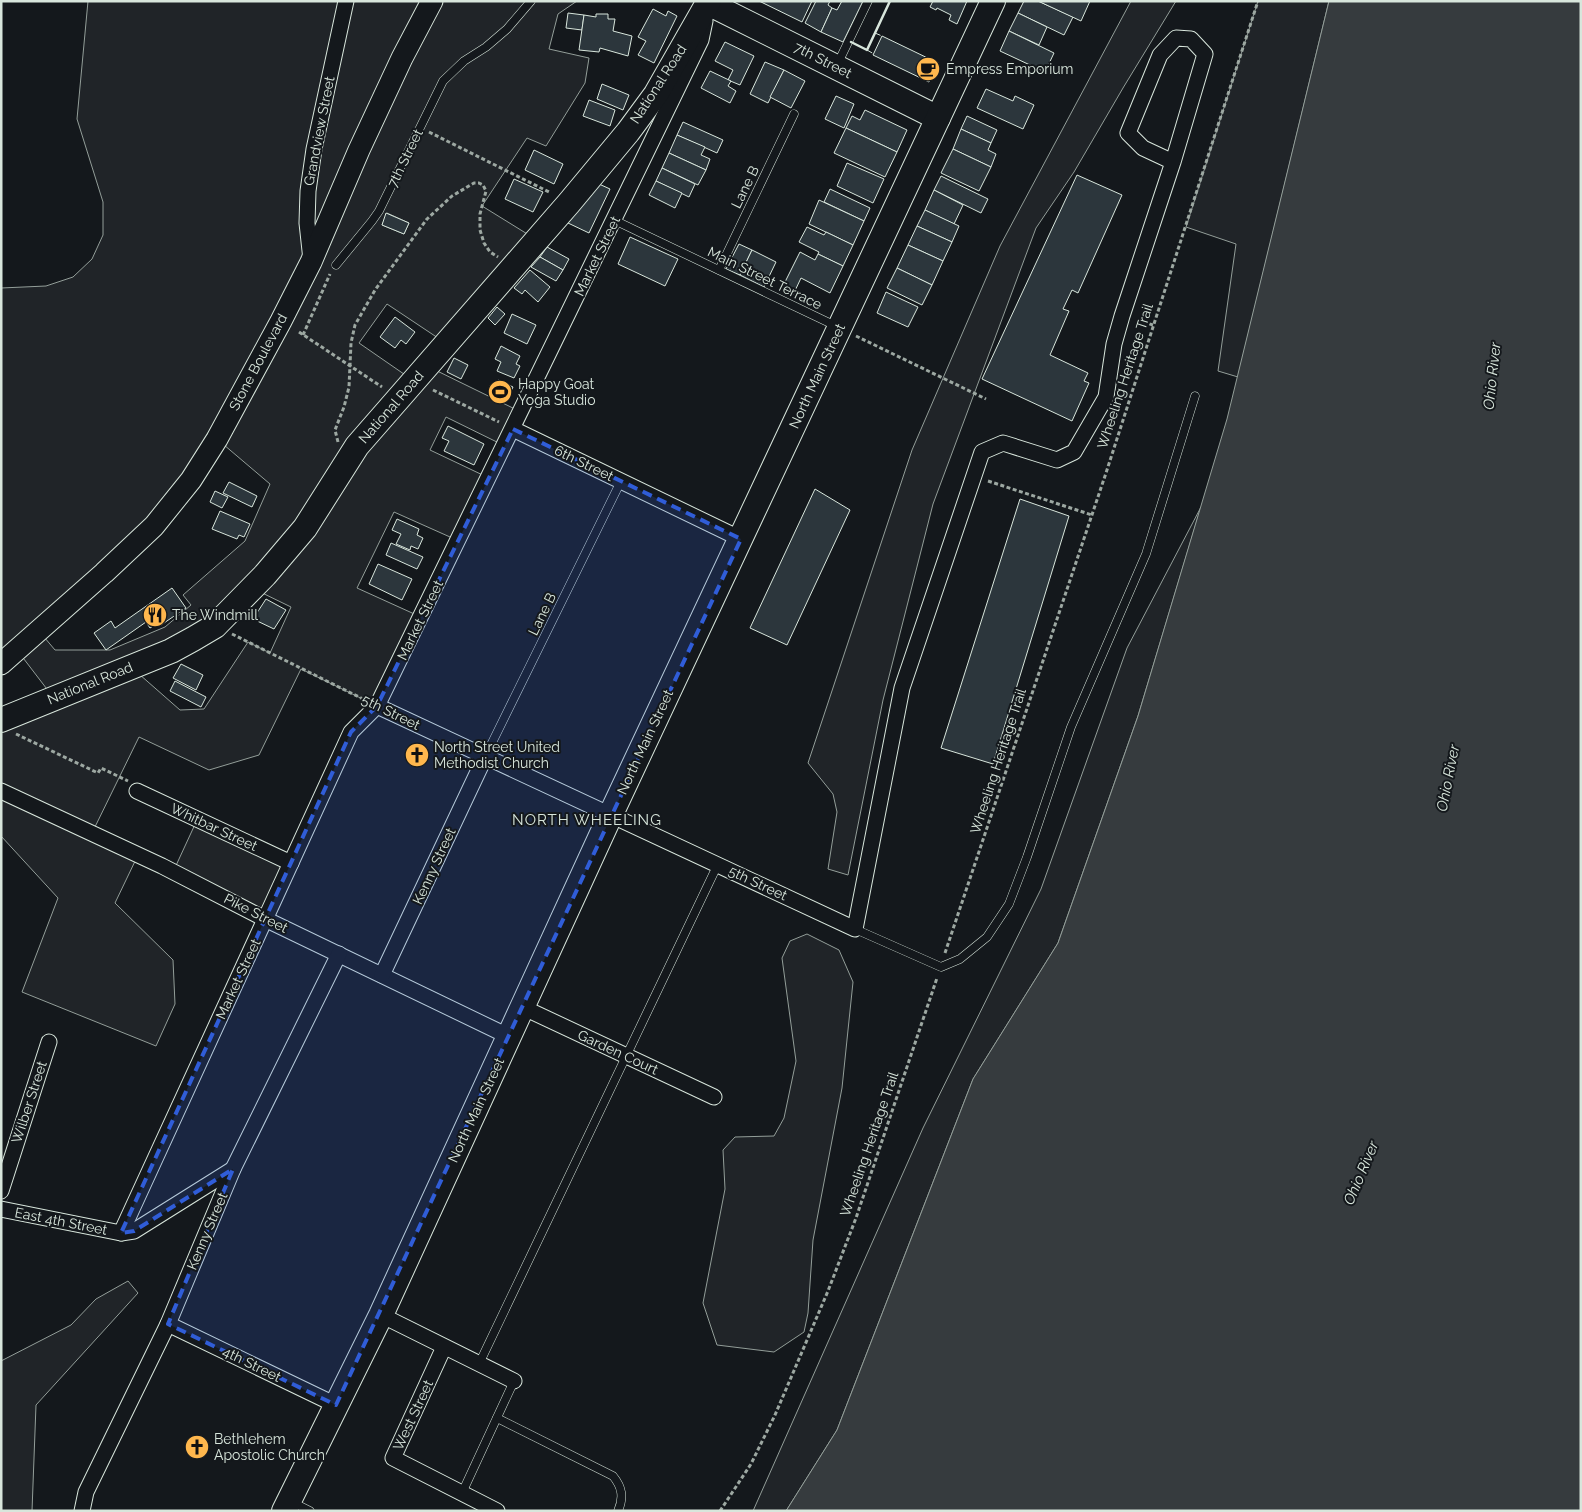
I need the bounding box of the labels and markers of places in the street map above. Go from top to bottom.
cafe icon: Empress Emporium [915,56,941,82]
place label: Empress Emporium [946,61,1073,77]
place label: Happy Goat Yoga Studio [518,376,595,408]
sports icon: Happy Goat Yoga Studio [487,379,513,405]
restaurant icon: The Windmill [142,602,168,628]
place label: The Windmill [172,607,258,623]
place label: North Street United Methodist Church [434,739,560,771]
church icon: North Street United Methodist Church [404,742,430,768]
place label: Bethlehem Apostolic Church [214,1431,325,1463]
church icon: Bethlehem Apostolic Church [184,1434,210,1460]

